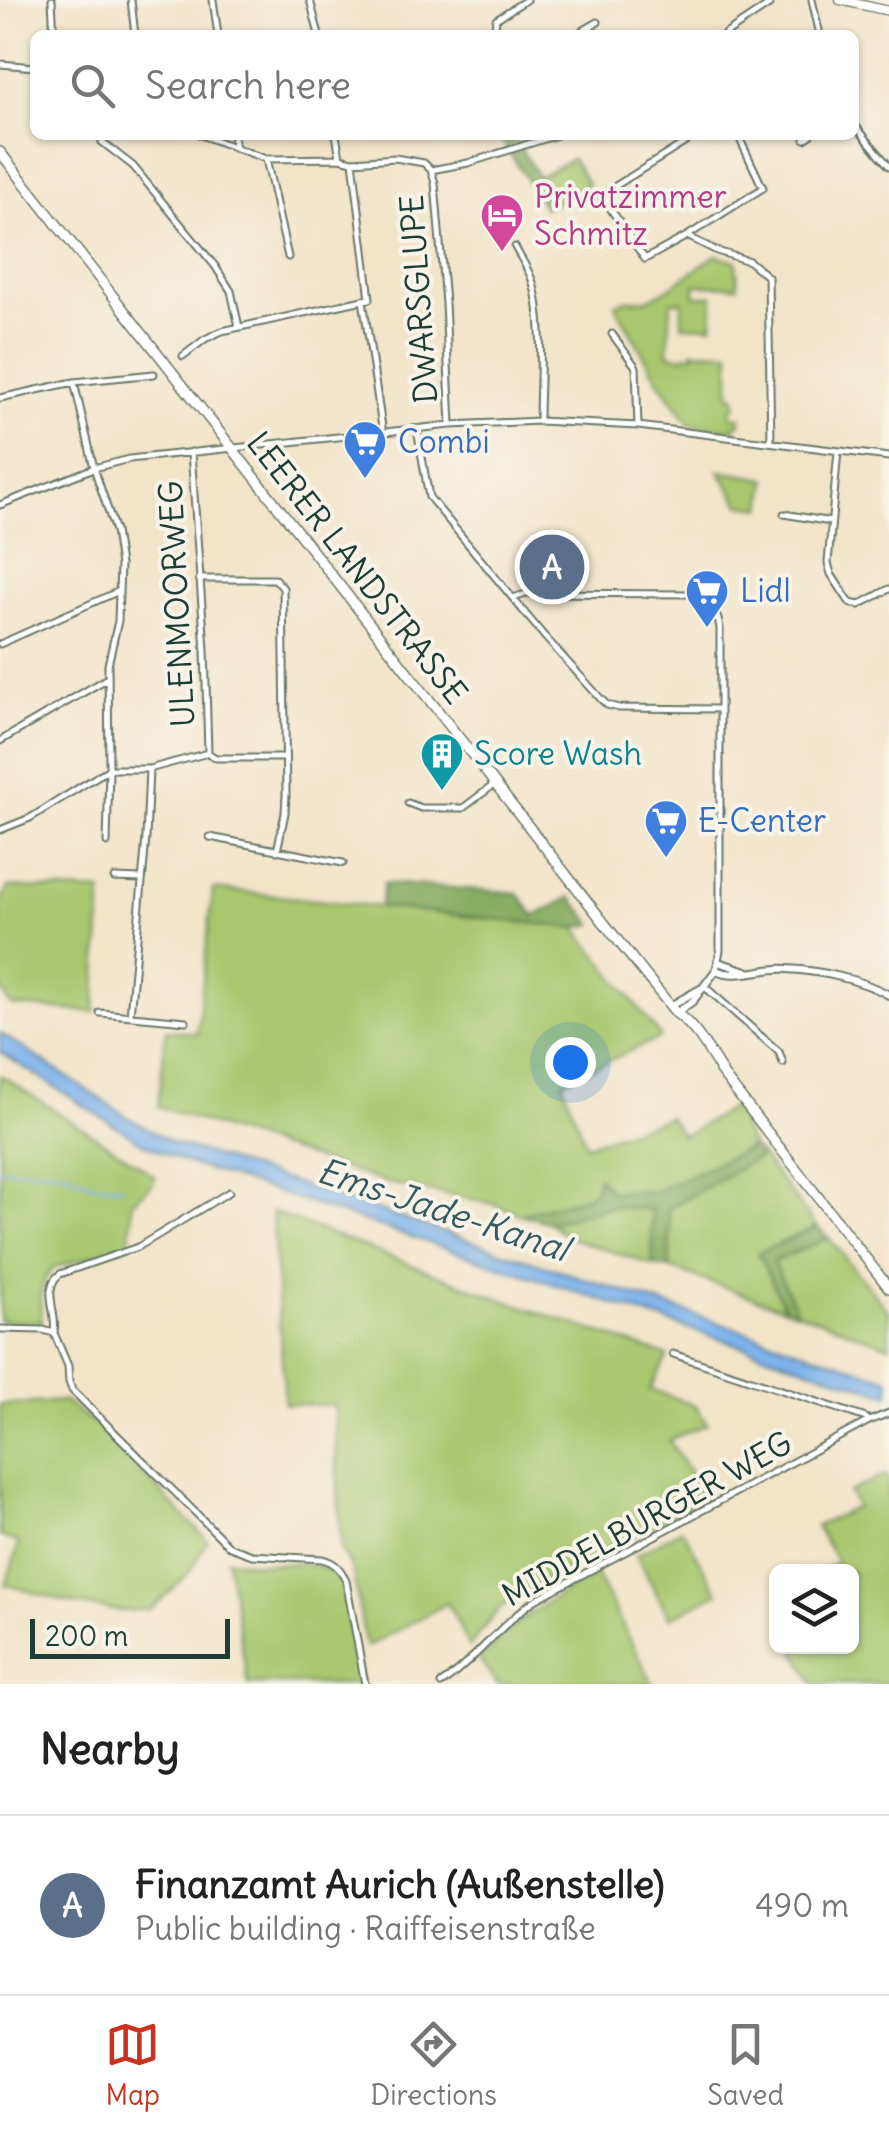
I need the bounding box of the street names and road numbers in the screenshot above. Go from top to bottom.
street label: DWARSGLUPE [391,193,446,405]
street label: LEERER LANDSTRASSE [238,423,477,712]
street label: ULENMOORWEG [150,480,203,728]
street label: MIDDELBURGER WEG [495,1422,799,1615]

